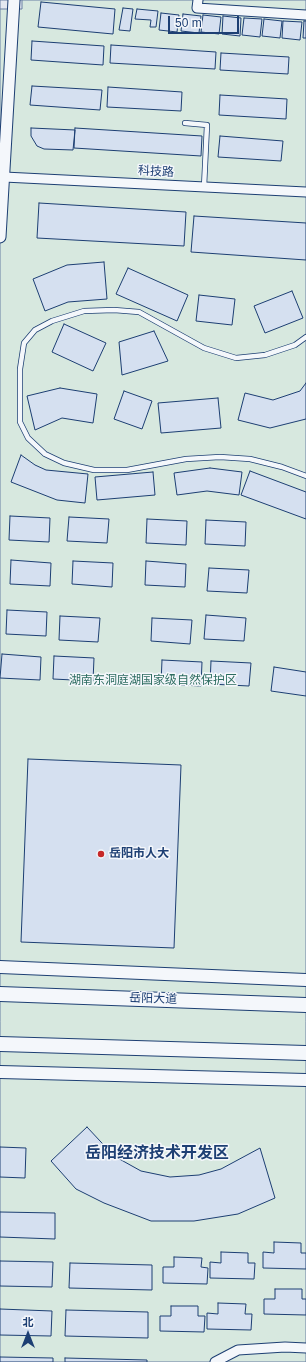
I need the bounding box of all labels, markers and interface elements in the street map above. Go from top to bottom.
scale bar [170,8,241,34]
text: 50 m [175,16,202,30]
street label: 科技路 [138,164,174,180]
park label: 湖南东洞庭湖国家级自然保护区 [69,674,237,688]
place label: 岳阳市人大 [109,847,169,861]
marker: 岳阳市人大 [96,849,106,859]
street label: 岳阳大道 [129,991,177,1007]
district label: 岳阳经济技术开发区 [85,1144,229,1164]
north arrow [8,1314,48,1354]
text: 北 [23,1316,34,1328]

